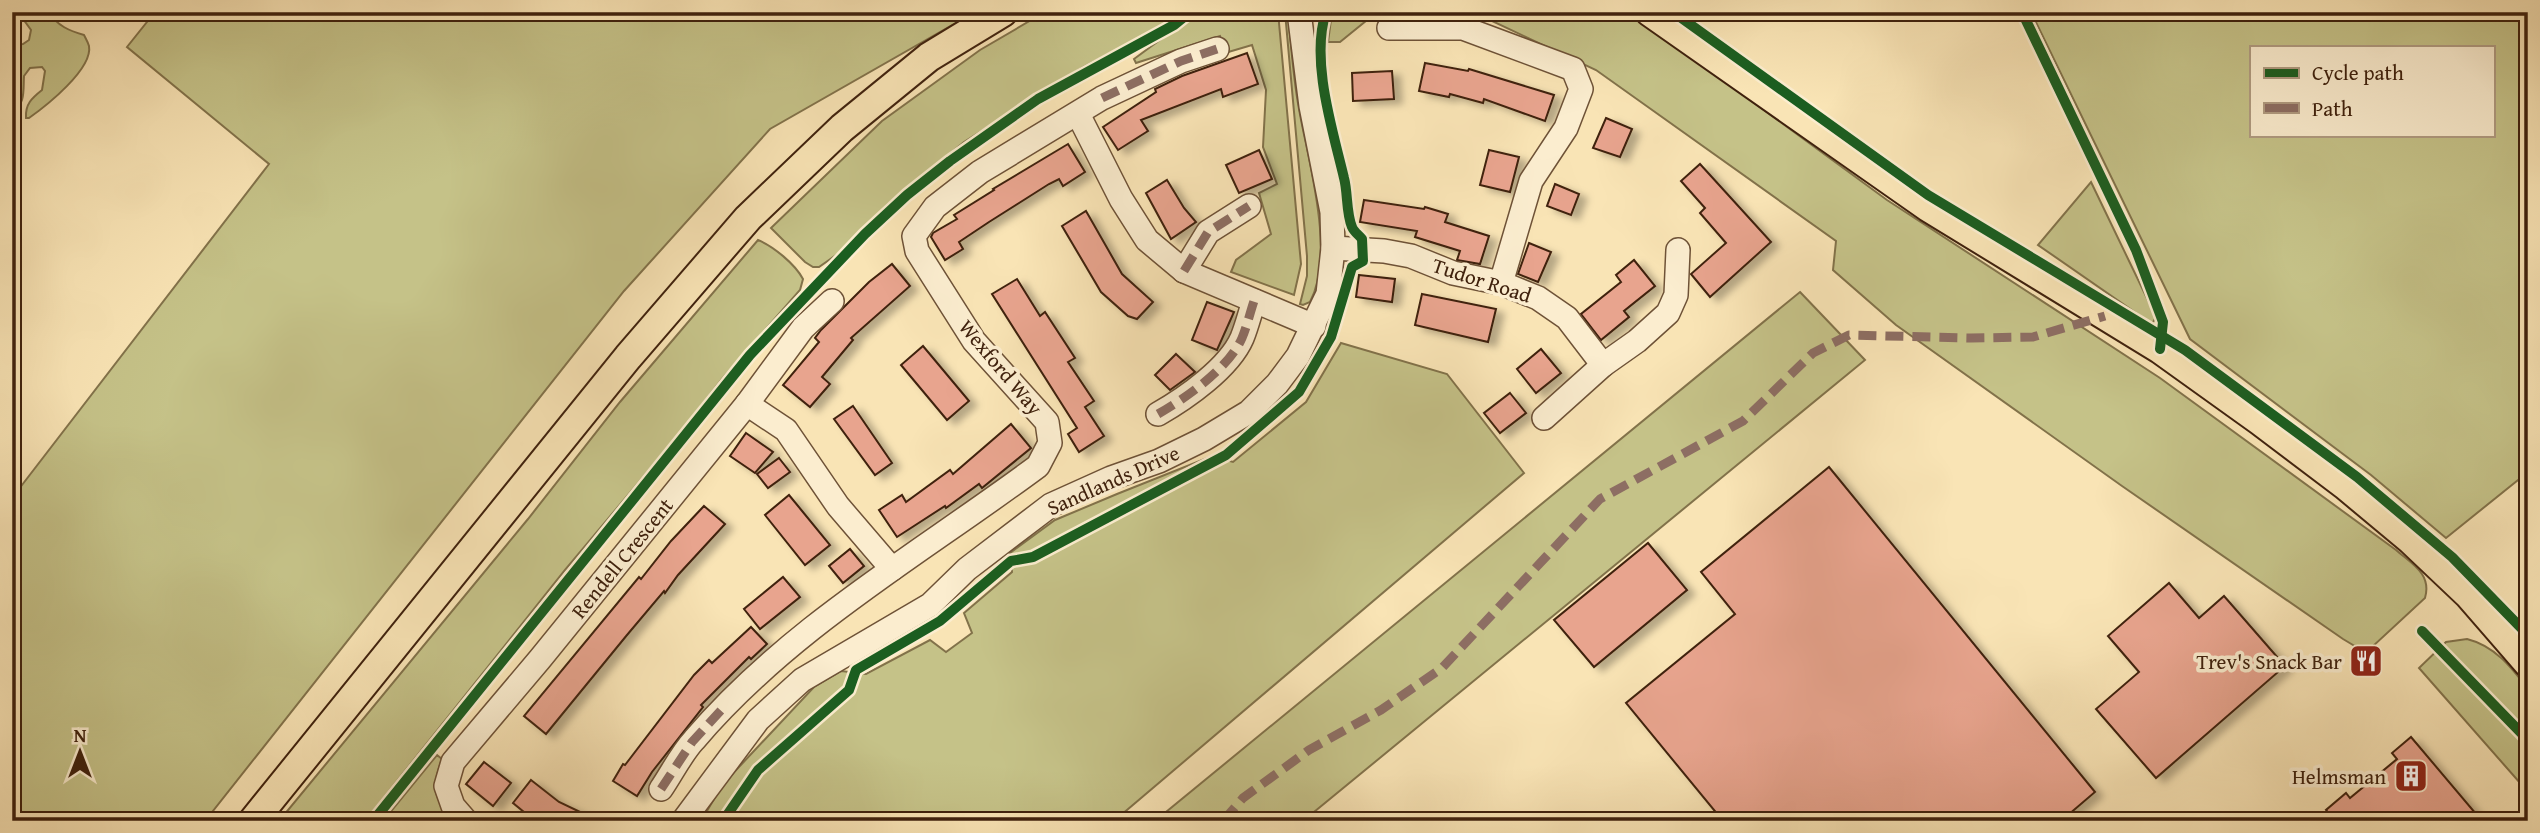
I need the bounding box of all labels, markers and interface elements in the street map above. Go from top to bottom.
legend [2250,46,2494,136]
text: Cycle path [2312,57,2404,88]
text: Path [2312,93,2353,124]
street label: Tudor Road [1429,249,1536,311]
street label: Wexford Way [952,312,1051,422]
street label: Sandlands Drive [1042,437,1184,523]
street label: Rendell Crescent [564,490,681,625]
restaurant icon: Trev's Snack Bar [2347,642,2385,680]
place label: Trev's Snack Bar [2196,646,2342,677]
north arrow [46,718,116,788]
text: N [74,721,87,749]
building icon: Helmsman [2392,757,2430,795]
place label: Helmsman [2292,761,2386,792]

